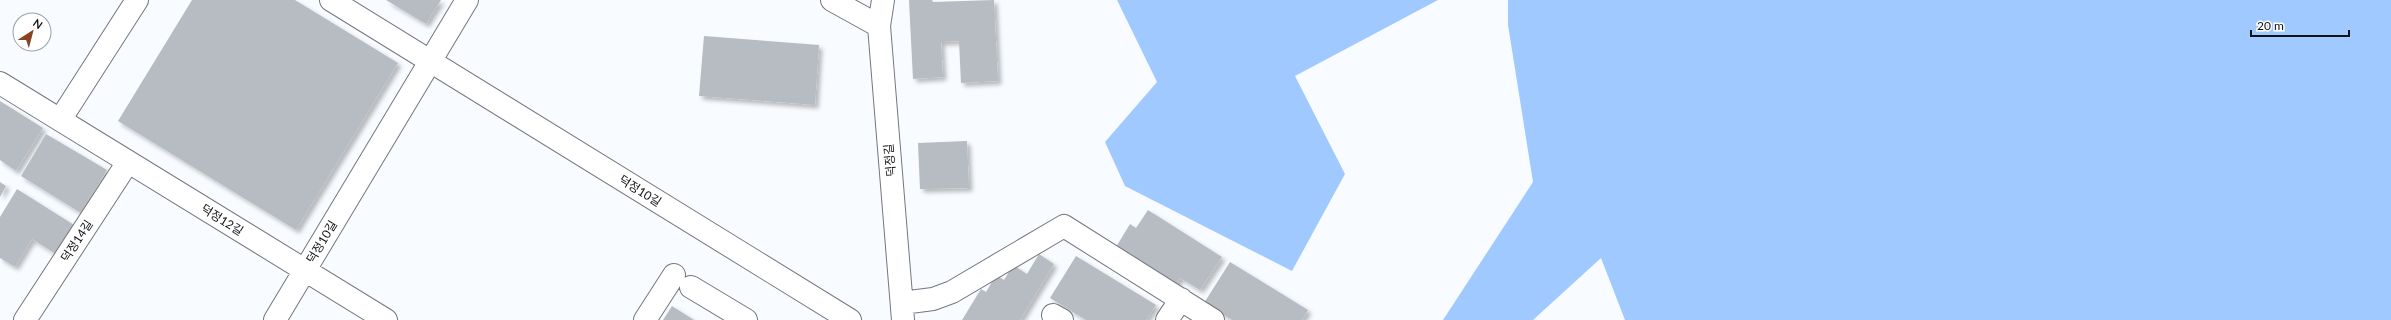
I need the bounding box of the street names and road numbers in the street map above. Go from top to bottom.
street label: 덕정길 [881,143,898,177]
street label: 덕정10길 [616,172,664,209]
street label: 덕정12길 [198,201,246,238]
street label: 덕정14길 [57,217,96,265]
street label: 덕정10길 [303,218,340,266]

